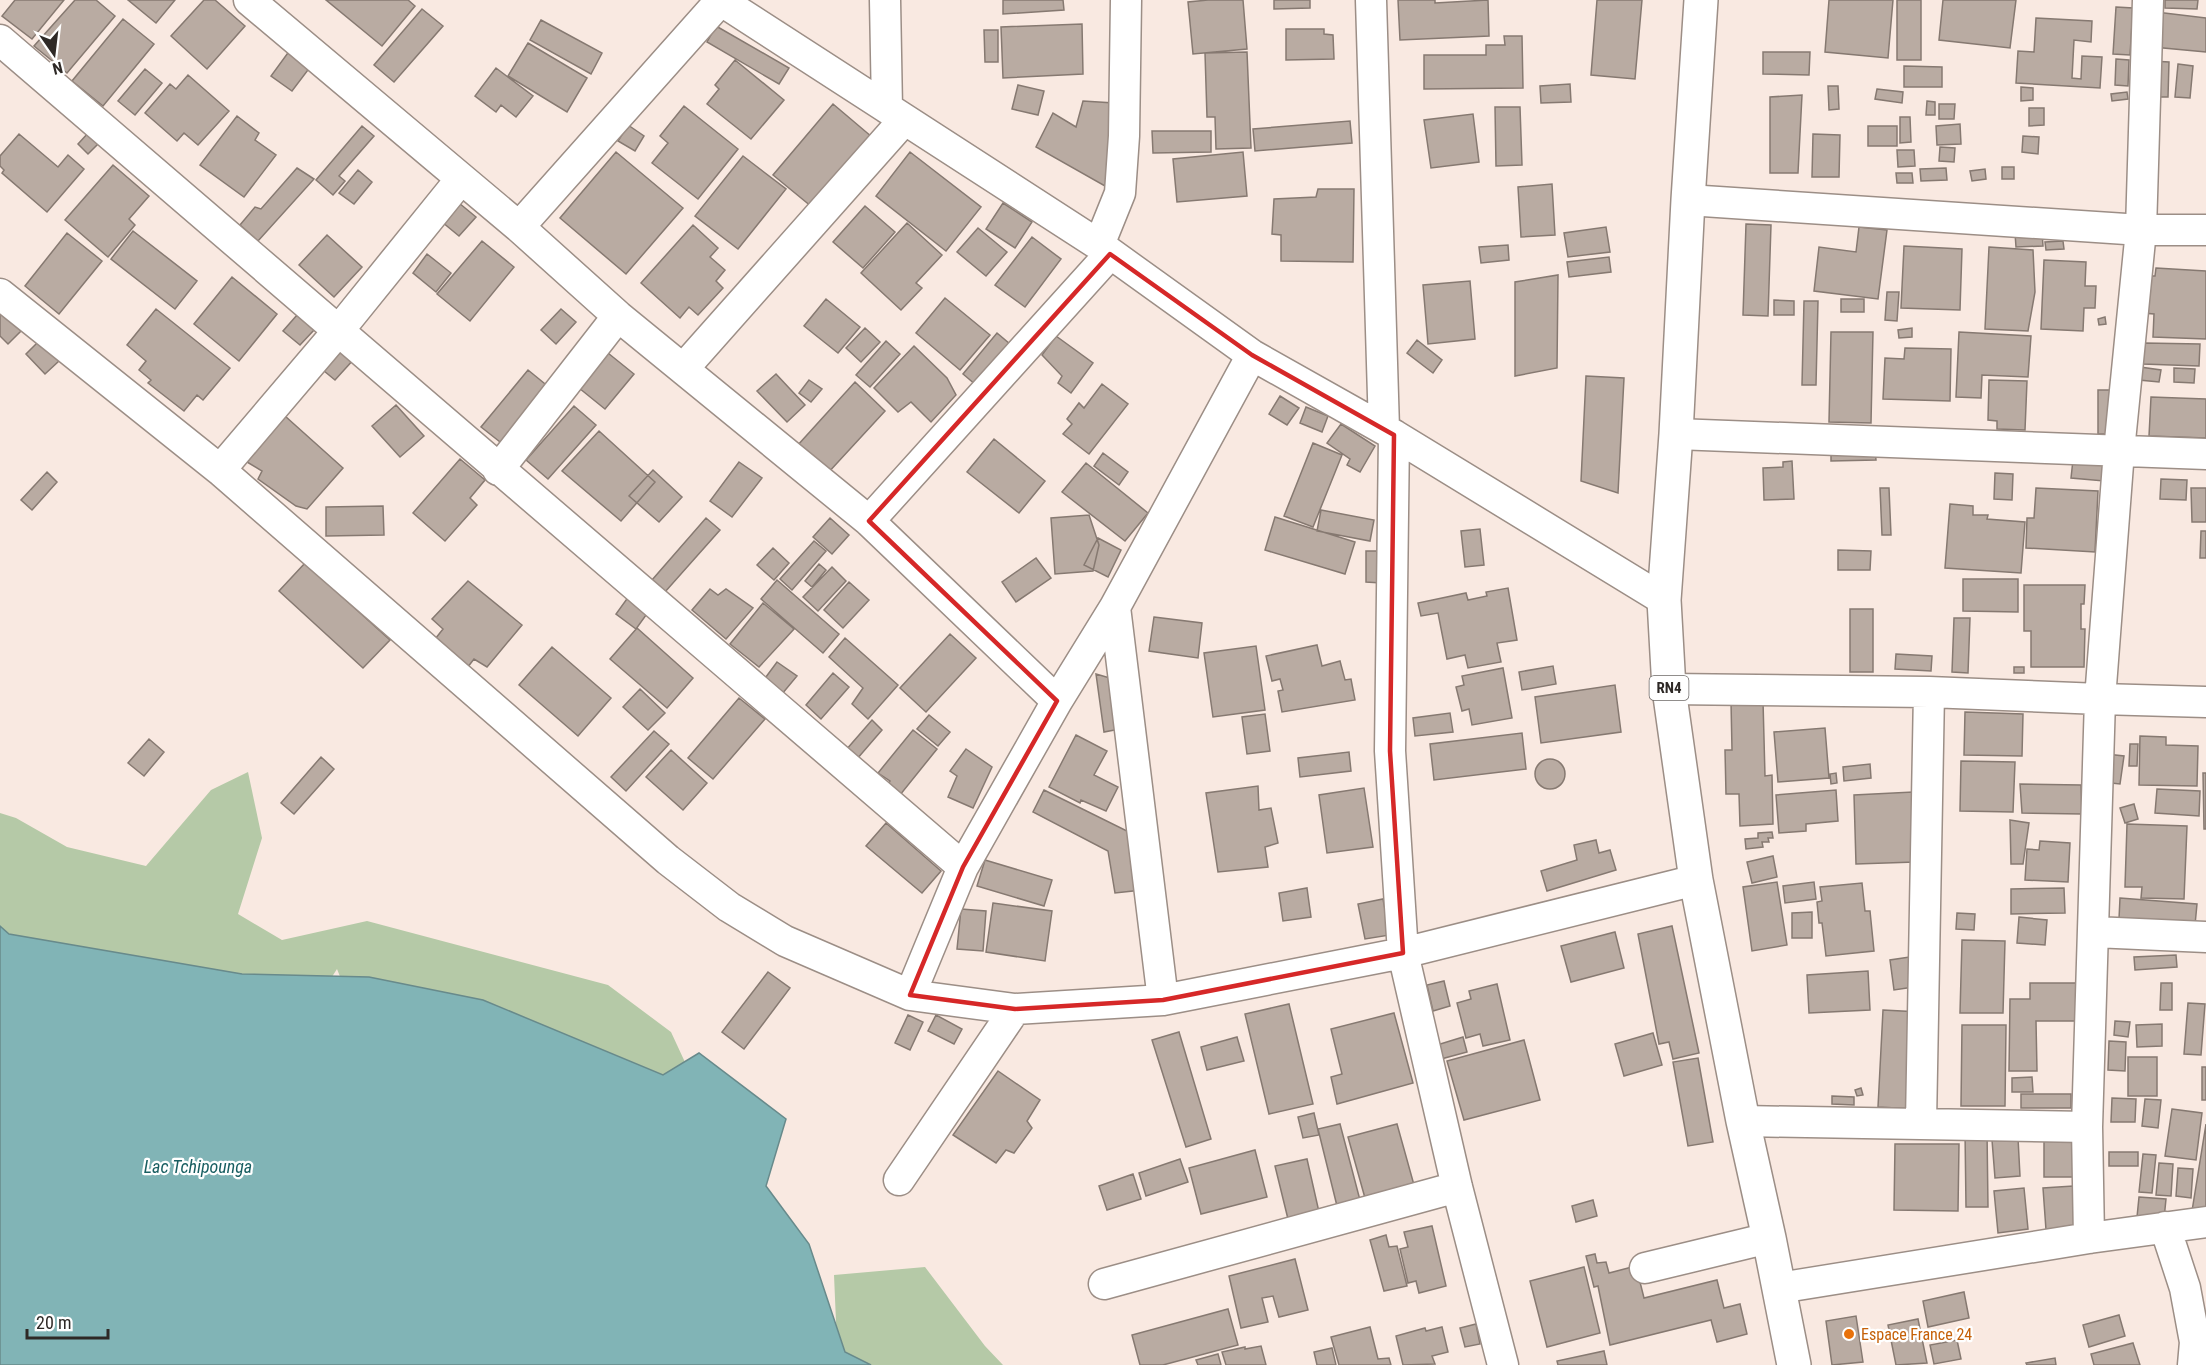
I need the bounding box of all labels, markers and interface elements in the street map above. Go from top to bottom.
north arrow [24,24,84,84]
text: N [50,58,65,78]
road number: RN4 [1650,676,1688,700]
water label: Lac Tchipounga [144,1156,252,1177]
scale bar [27,1302,108,1340]
text: 20 m [36,1312,71,1333]
place label: Espace France 24 [1861,1325,1972,1344]
marker: Espace France 24 [1842,1327,1856,1341]

